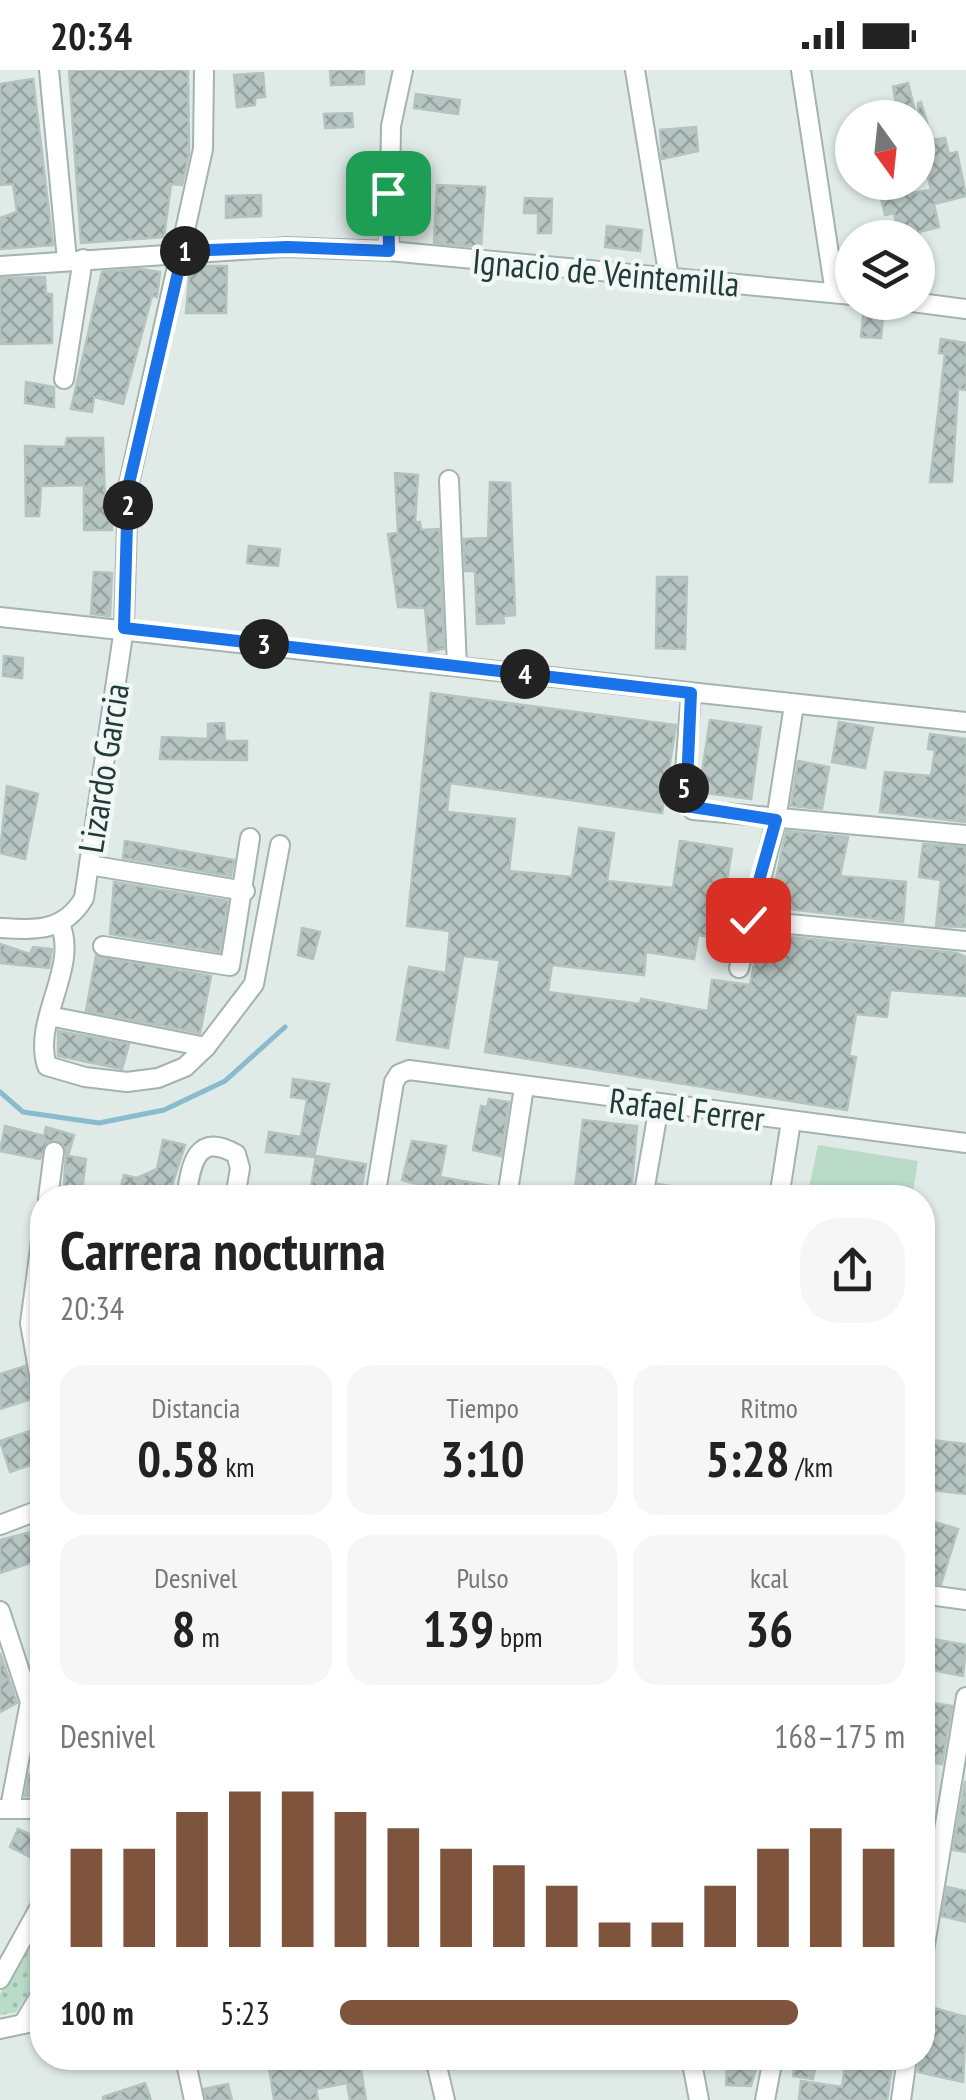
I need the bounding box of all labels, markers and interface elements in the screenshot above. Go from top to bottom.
text: 20:34 [50,11,132,60]
north arrow [835,100,935,200]
map controls [835,100,935,320]
pin [346,151,431,236]
icon: arrive [361,166,416,221]
button: layers [835,220,935,320]
pin: 1 [160,226,210,276]
text: 1 [178,232,192,269]
street label: Ignacio de Veintemilla [471,237,741,307]
pin: 2 [103,480,153,530]
text: 2 [121,486,135,523]
pin: 3 [239,619,289,669]
text: 3 [257,625,271,662]
pin: 4 [500,649,550,699]
text: 4 [518,655,532,692]
street label: Lizardo Garcia [67,680,139,856]
pin: 5 [659,763,709,813]
text: 5 [677,769,691,806]
pin [706,878,791,963]
icon: check [721,893,776,948]
street label: Rafael Ferrer [607,1077,768,1141]
text: Carrera nocturna [60,1214,386,1285]
button: share [800,1218,905,1323]
text: 20:34 [60,1287,124,1329]
text: Distancia [151,1389,240,1426]
text: Tiempo [446,1389,519,1426]
text: Ritmo [740,1389,798,1426]
text: 0.58 [137,1426,219,1491]
text: 3:10 [440,1426,525,1491]
text: 5:28 [705,1426,790,1491]
text: km [219,1448,255,1485]
text: /km [790,1448,833,1485]
text: Desnivel [154,1559,237,1596]
text: Pulso [456,1559,509,1596]
text: kcal [750,1559,788,1596]
text: 8 [172,1596,196,1661]
text: 139 [422,1596,494,1661]
text: 36 [745,1596,793,1661]
text: m [196,1618,220,1655]
text: bpm [494,1618,543,1655]
text: Desnivel [60,1715,155,1757]
text: 168–175 m [774,1715,905,1757]
text: 100 m [60,1992,134,2034]
text: 5:23 [220,1992,270,2034]

